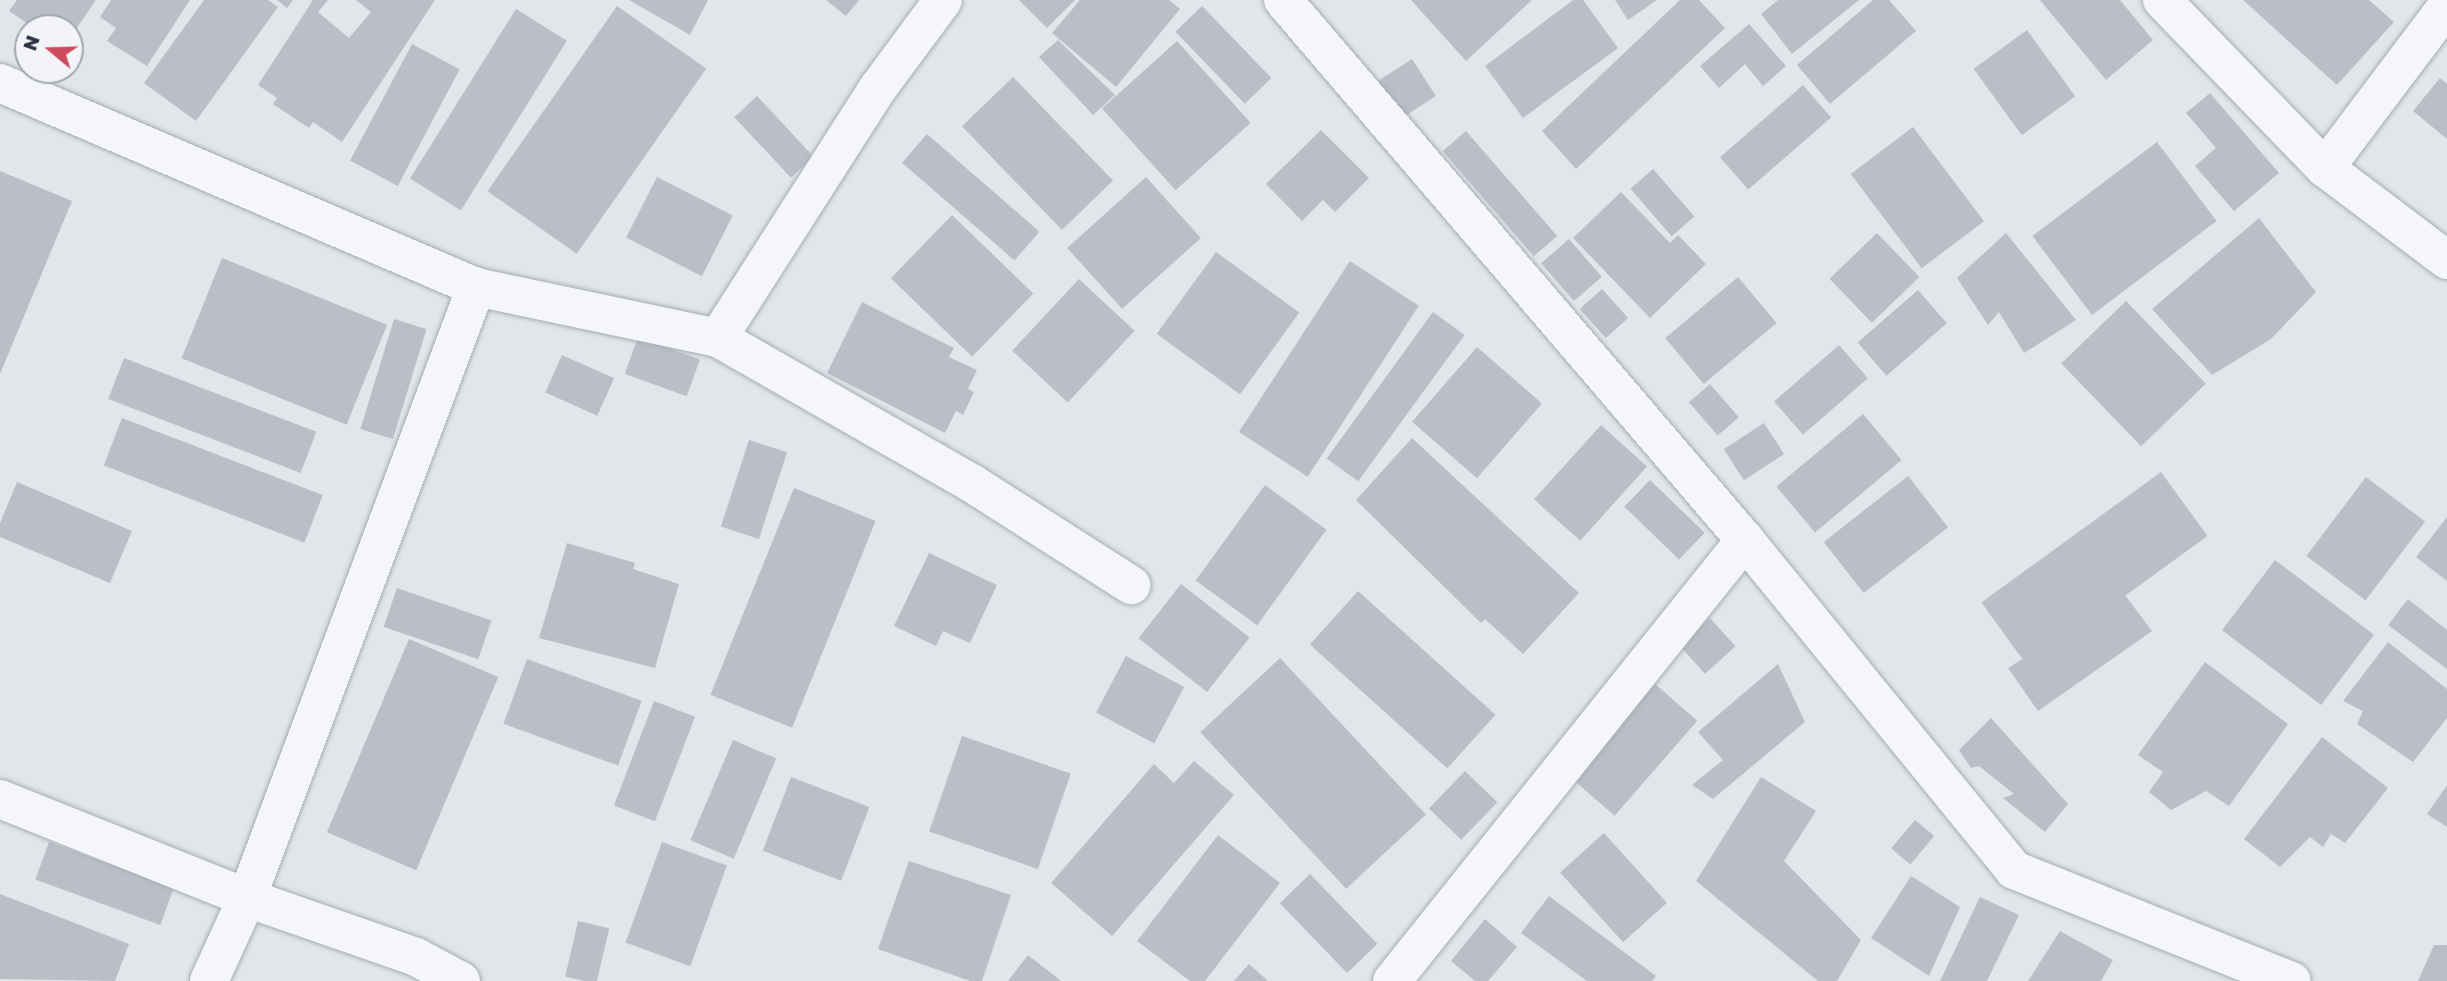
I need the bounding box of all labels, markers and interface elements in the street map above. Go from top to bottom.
north arrow [14,14,84,84]
text: N [17,32,44,53]

